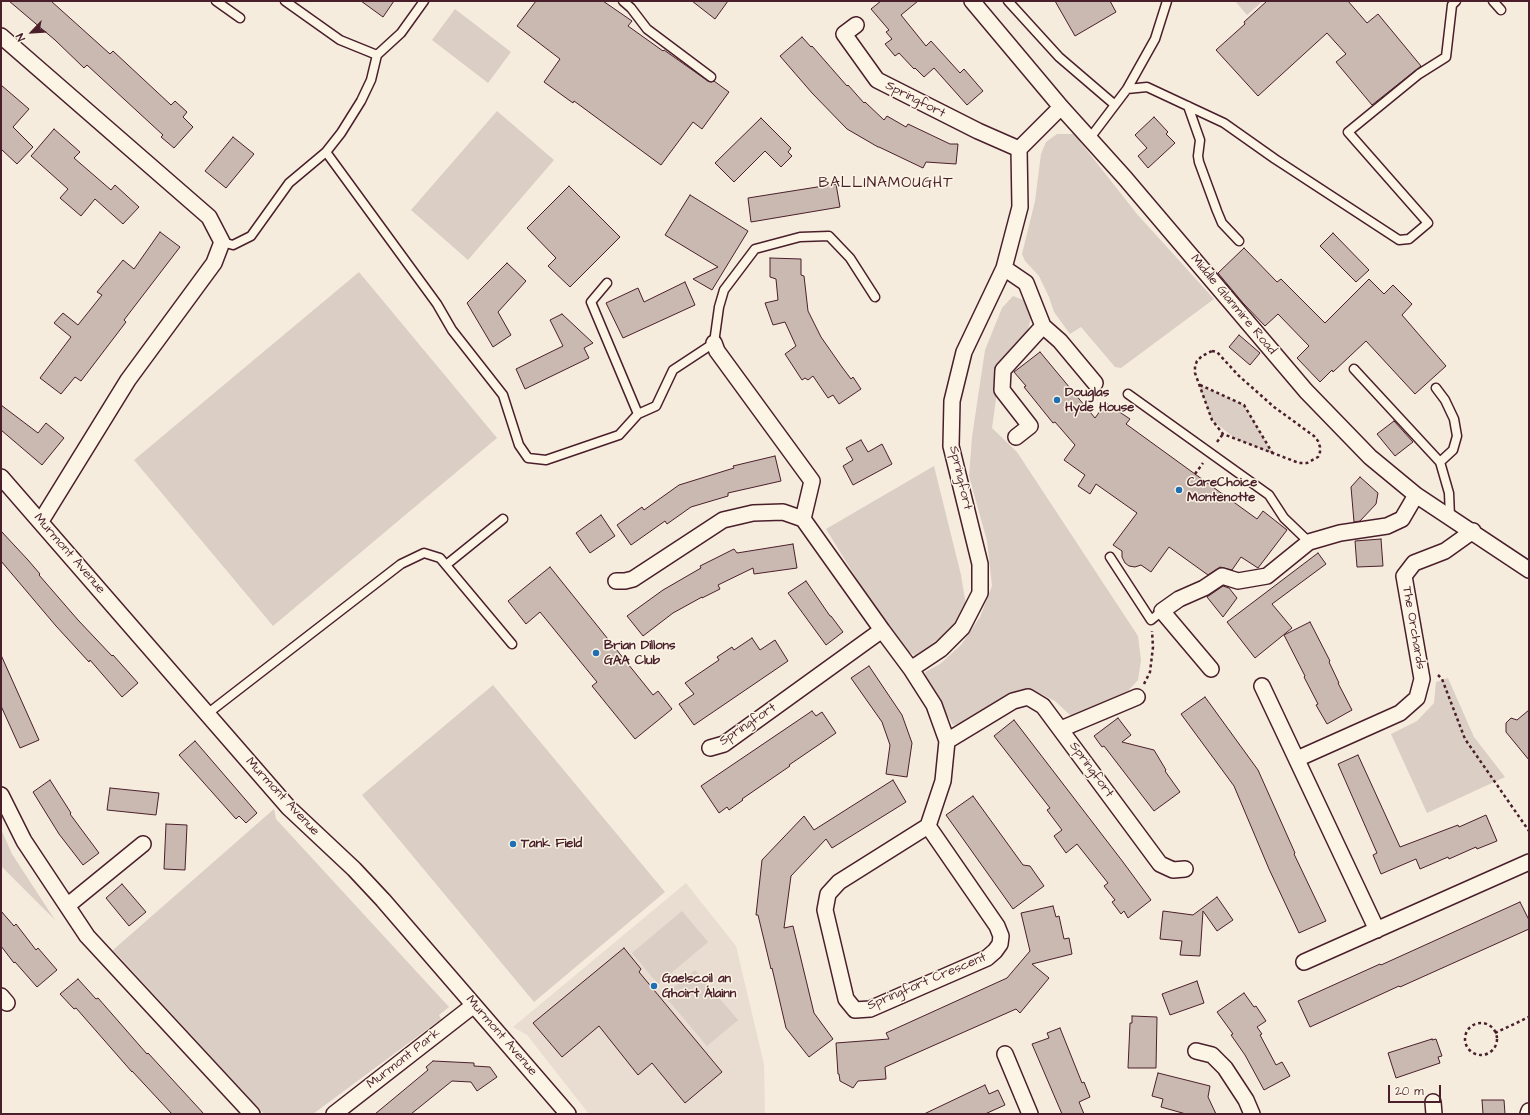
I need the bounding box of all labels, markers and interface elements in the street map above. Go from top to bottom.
north arrow [12,12,52,52]
text: N [12,31,29,44]
street label: Springfort [882,78,948,122]
district label: BALLINAMOUGHT [818,175,954,193]
street label: Middle Glanmire Road [1187,252,1279,358]
place label: Douglas Hyde House [1065,385,1134,416]
marker: Douglas Hyde House [1052,395,1062,405]
street label: Springfort [945,444,975,512]
place label: CareChoice Montenotte [1187,475,1257,506]
marker: CareChoice Montenotte [1174,485,1184,495]
street label: Murmont Avenue [30,511,108,597]
street label: The Orchards [1398,585,1428,671]
place label: Brian Dillons GAA Club [604,638,676,669]
marker: Brian Dillons GAA Club [591,648,601,658]
street label: Springfort [717,700,779,750]
street label: Springfort [1065,739,1117,801]
street label: Murmont Avenue [242,755,322,839]
place label: Tank Field [521,836,582,852]
marker: Tank Field [508,839,518,849]
street label: Springfort Crescent [865,950,989,1014]
place label: Gaelscoil an Ghoirt Álainn [662,971,736,1002]
marker: Gaelscoil an Ghoirt Álainn [649,981,659,991]
street label: Murmont Avenue [462,993,540,1079]
street label: Murmont Park [364,1025,444,1093]
scale bar [1390,1077,1443,1103]
text: 20 m [1395,1083,1424,1100]

